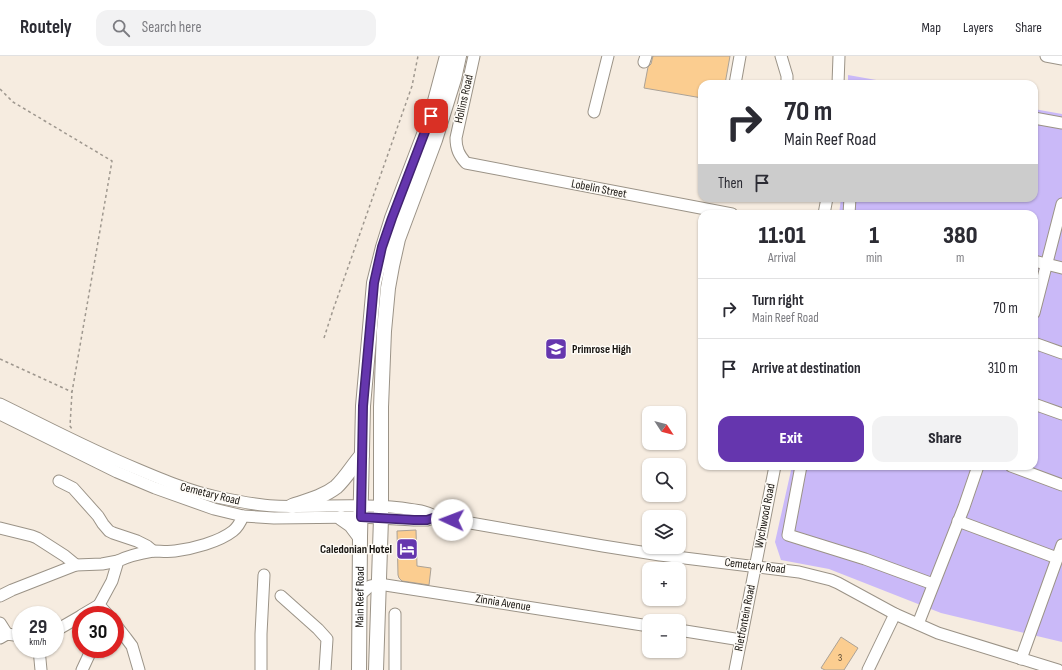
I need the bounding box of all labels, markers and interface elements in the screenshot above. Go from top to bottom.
search box [96,10,376,46]
text: Routely [20,16,72,39]
icon: search [110,17,132,39]
text: Search here [142,18,201,37]
text: Map [921,19,941,36]
text: Layers [963,19,993,36]
text: Share [1015,19,1042,36]
street label: Hollins Road [451,73,477,125]
text: 70 m [784,95,832,128]
icon: right [718,96,770,148]
pin [414,99,448,133]
icon: arrive [420,105,442,127]
text: Main Reef Road [784,129,876,150]
icon: arrive [751,172,773,194]
text: Then [718,174,743,193]
street label: Lobelin Street [570,176,628,202]
text: 11:01 [759,221,806,250]
text: 1 [869,221,879,250]
text: 380 [943,221,977,250]
text: Arrival [768,250,796,266]
text: min [866,250,882,266]
text: m [956,250,964,266]
text: Turn right [752,291,804,310]
icon: right [718,298,740,320]
text: 70 m [993,299,1018,318]
text: Main Reef Road [752,310,819,326]
school or university icon: Primrose High [543,336,569,362]
place label: Primrose High [572,342,631,357]
icon: arrive [718,358,740,380]
text: Arrive at destination [752,359,861,378]
text: 310 m [988,359,1018,378]
north arrow [642,406,686,450]
map controls [642,406,686,658]
button: Exit [718,416,864,462]
button: Share [872,416,1018,462]
button: search [642,458,686,502]
street label: Cemetary Road [178,479,242,509]
street label: Wychwood Road [751,482,779,550]
position arrow [431,499,473,541]
button: layers [642,510,686,554]
hotel icon: Caledonian Hotel [394,536,420,562]
place label: Caledonian Hotel [320,542,392,557]
street label: Cemetary Road [724,555,786,577]
button: + [642,562,686,606]
street label: Main Reef Road [352,566,367,628]
street label: Rietfontein Road [731,584,759,652]
street label: Zinnia Avenue [474,591,532,615]
speed limit sign: 30 [72,606,124,658]
button: − [642,614,686,658]
text: 29 [29,615,47,639]
text: km/h [29,636,47,648]
house number: 3 [838,652,842,664]

